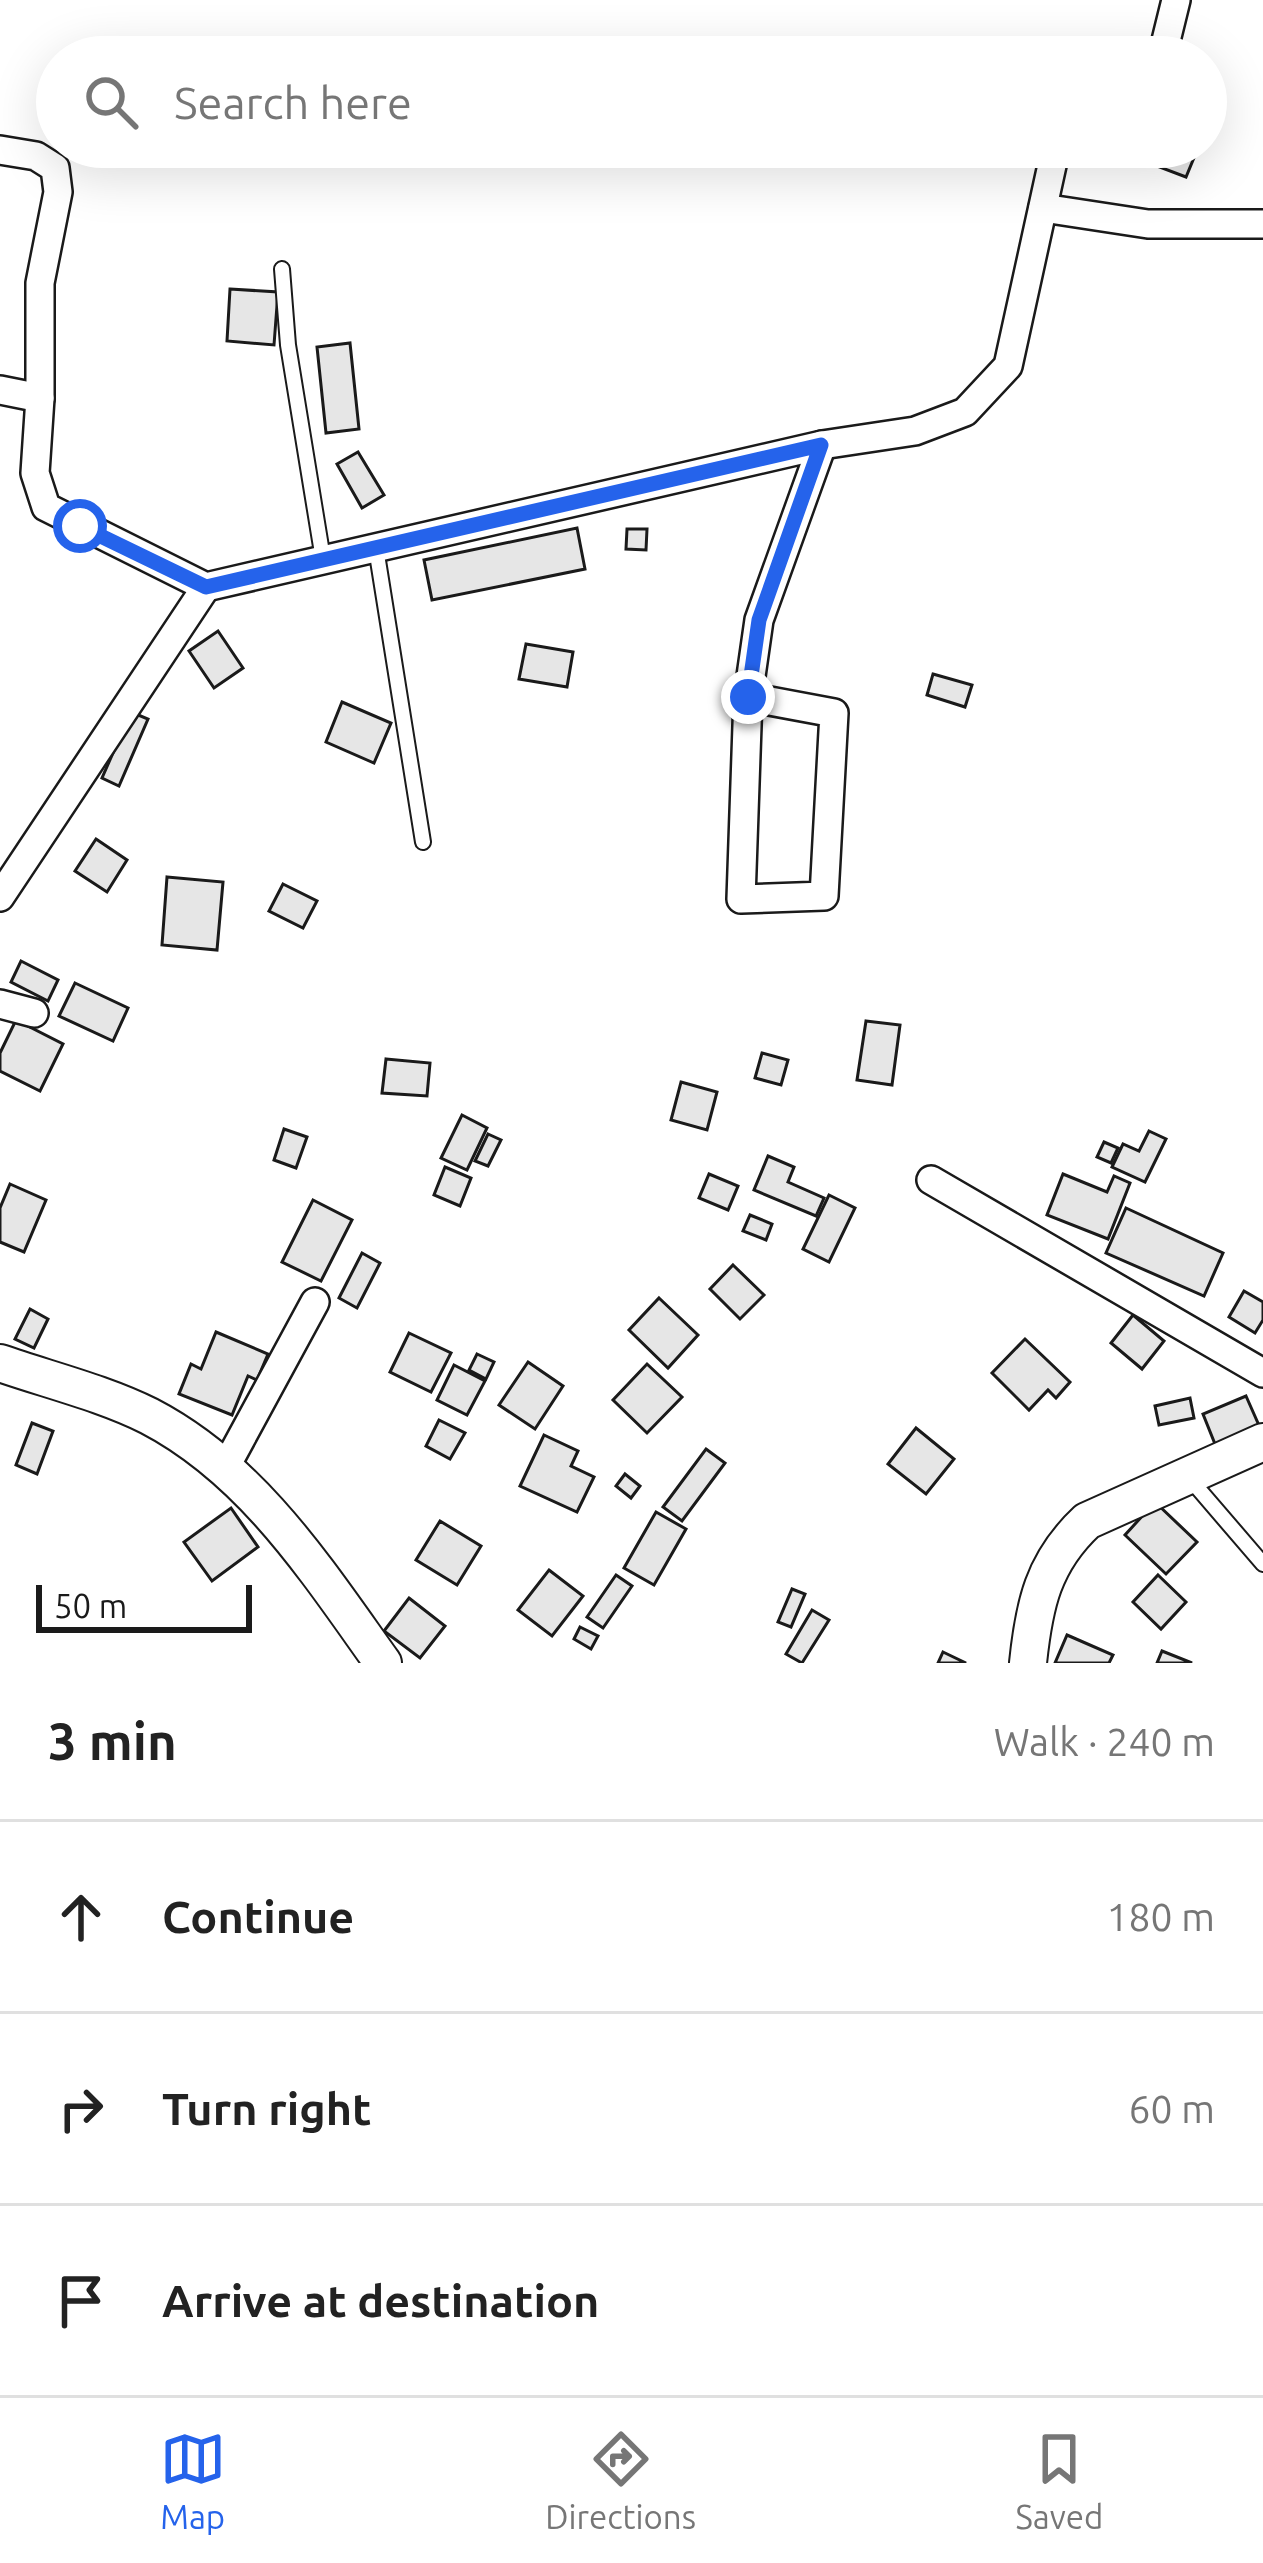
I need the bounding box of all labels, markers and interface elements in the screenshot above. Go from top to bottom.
search box [36,36,1227,168]
icon: search [78,69,144,135]
text: Search here [174,77,412,128]
route start [53,499,107,553]
route end [721,670,775,724]
scale bar [36,1579,252,1632]
text: 50 m [54,1587,127,1624]
text: 3 min [48,1712,177,1770]
text: Walk · 240 m [994,1720,1215,1763]
icon: ahead [48,1884,114,1950]
text: Continue [162,1891,354,1942]
text: 180 m [1106,1895,1215,1938]
icon: right [48,2076,114,2142]
text: Turn right [162,2083,371,2134]
text: 60 m [1128,2087,1215,2130]
icon: arrive [48,2268,114,2334]
text: Arrive at destination [162,2275,599,2326]
tab: Map [160,2426,226,2535]
tab: Directions [545,2426,696,2535]
tab: Saved [1015,2426,1103,2535]

